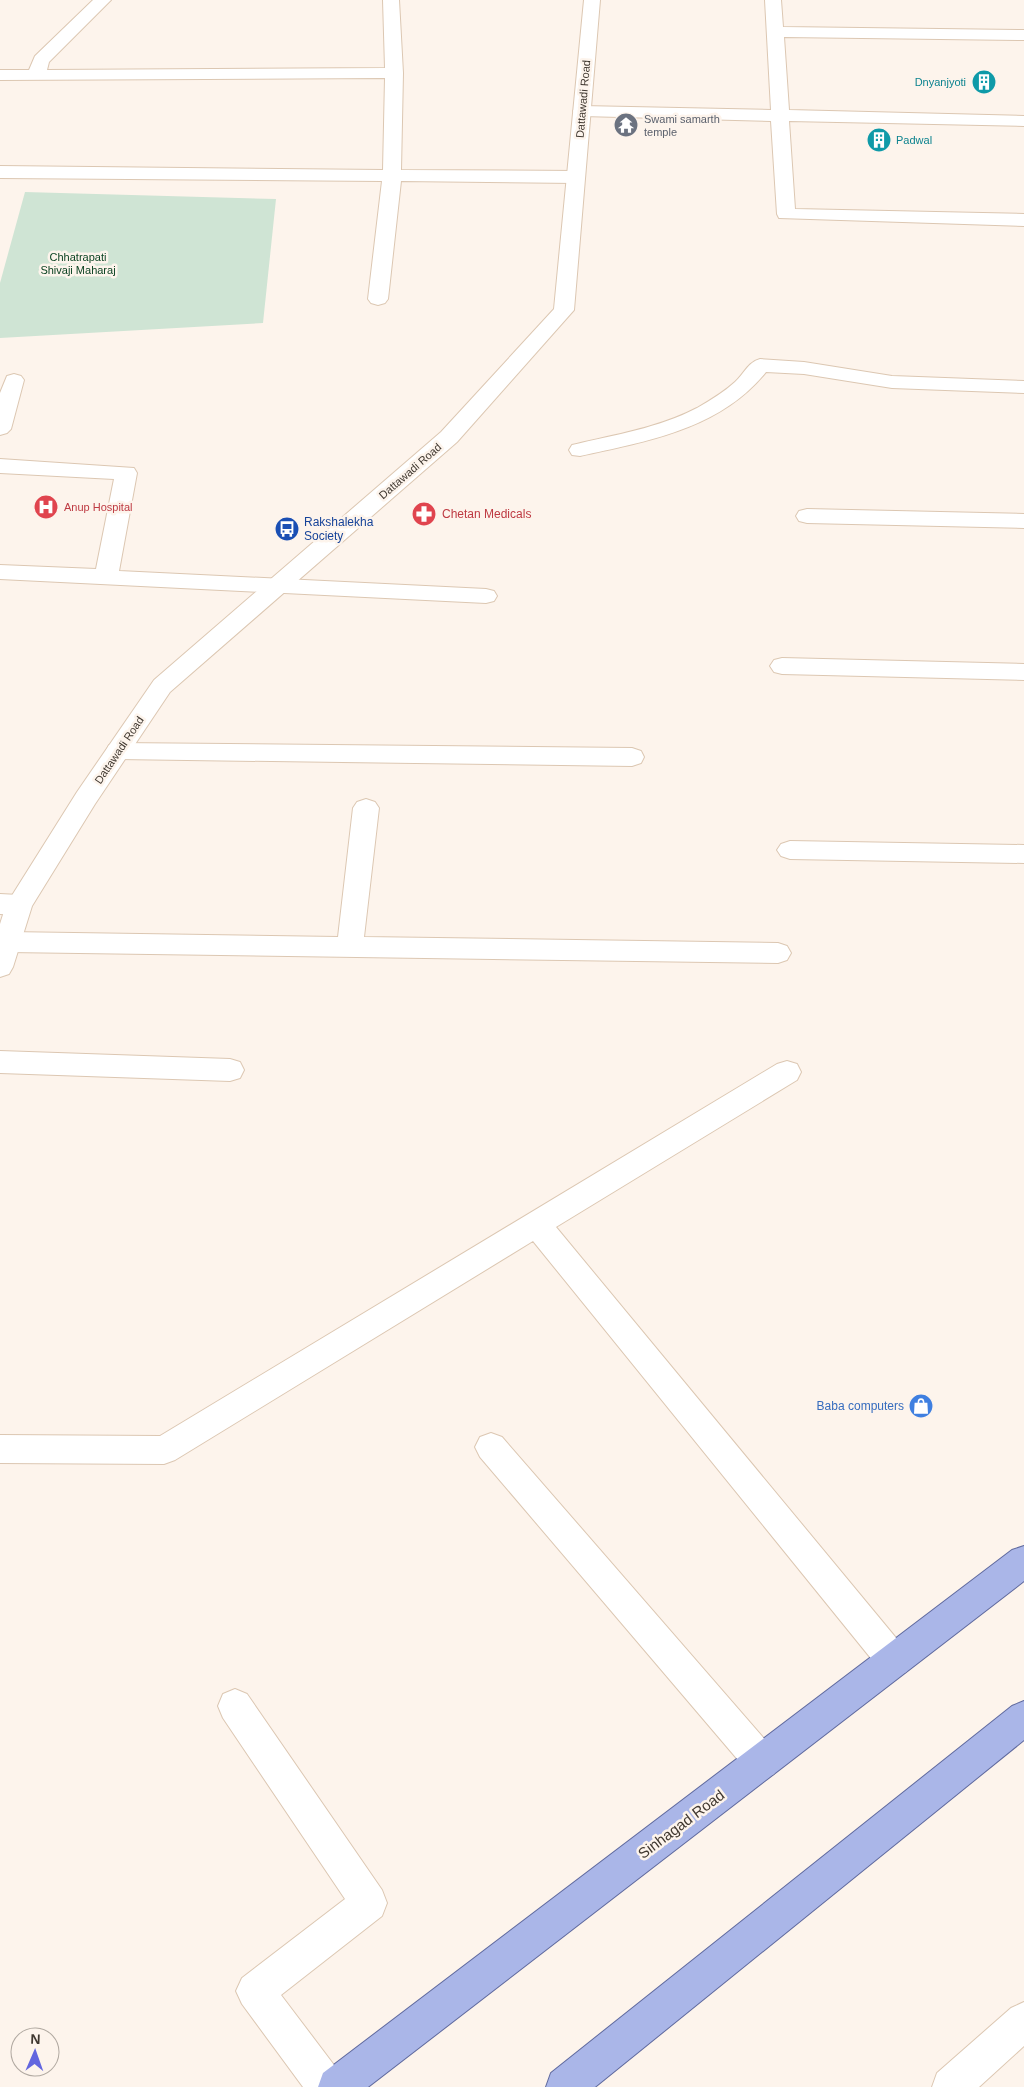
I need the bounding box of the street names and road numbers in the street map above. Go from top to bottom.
street label: Dattawadi Road [574,59,592,139]
street label: Dattawadi Road [377,441,443,501]
street label: Dattawadi Road [92,714,146,786]
street label: Sinhagad Road [635,1786,727,1862]

